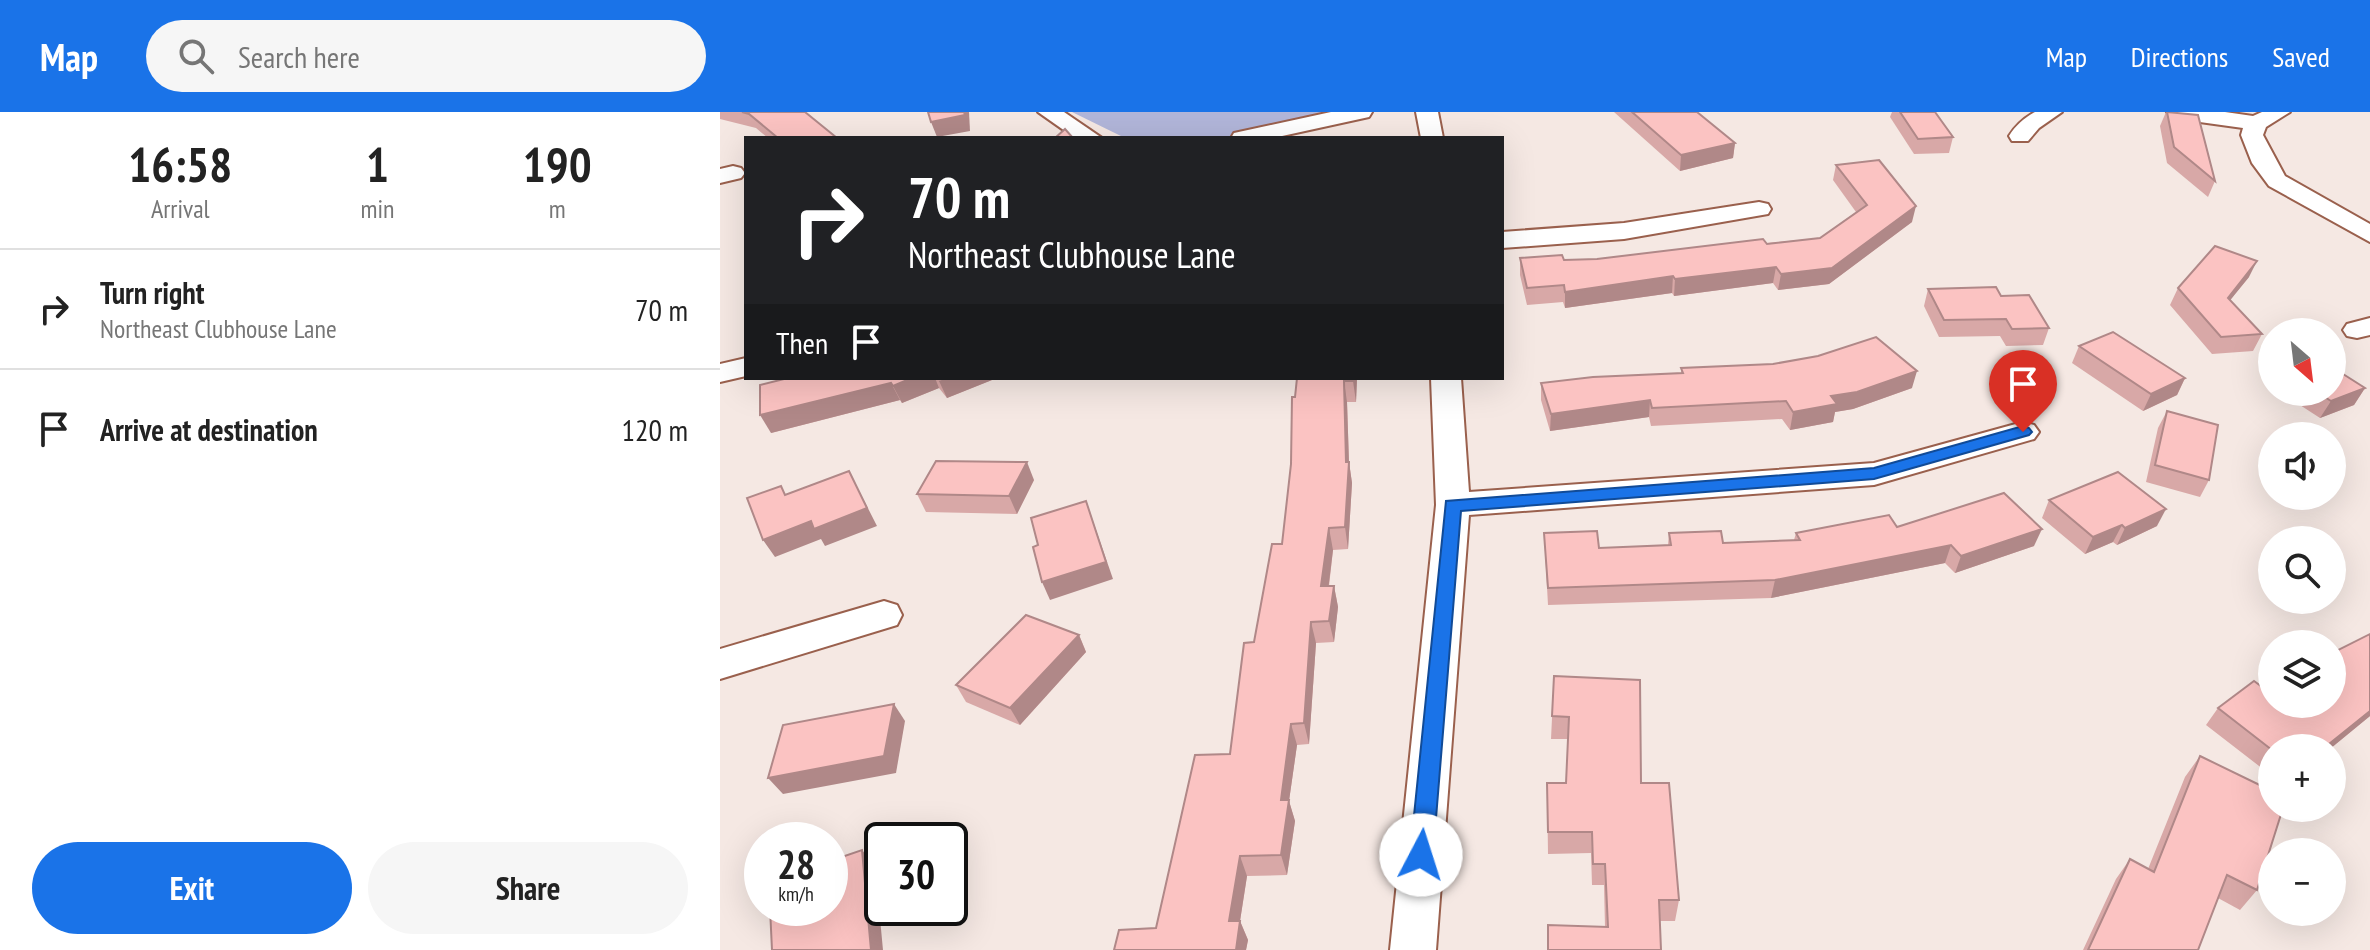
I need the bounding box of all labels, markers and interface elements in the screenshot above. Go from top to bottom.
search box [146,20,706,92]
text: Map [40,32,98,81]
icon: search [174,34,218,78]
text: Search here [238,37,360,76]
text: Map [2046,38,2087,75]
text: Directions [2131,38,2228,75]
text: Saved [2272,38,2330,75]
text: 16:58 [128,133,232,195]
text: 1 [366,133,389,195]
text: 190 [523,133,592,195]
text: 70 m [908,161,1010,233]
icon: right [776,168,880,272]
text: Arrival [151,192,210,225]
text: min [360,192,394,225]
text: m [549,192,566,225]
text: Northeast Clubhouse Lane [908,231,1236,278]
text: Turn right [100,273,204,312]
icon: right [32,287,76,331]
text: 70 m [635,290,688,329]
text: Northeast Clubhouse Lane [100,312,337,345]
north arrow [2258,318,2346,406]
map controls [2258,318,2346,926]
icon: arrive [844,320,888,364]
text: Then [776,323,828,362]
pin [1989,350,2057,432]
icon: arrive [2001,362,2045,406]
icon: arrive [32,407,76,451]
text: Arrive at destination [100,410,318,449]
text: 120 m [622,410,688,449]
button: sound [2258,422,2346,510]
button: search [2258,526,2346,614]
button: layers [2258,630,2346,718]
button: + [2258,734,2346,822]
position arrow [1379,813,1463,897]
speed limit sign: 30 [864,822,968,926]
text: 28 [777,838,815,890]
button: − [2258,838,2346,926]
button: Exit [32,842,352,934]
button: Share [368,842,688,934]
text: km/h [778,881,814,907]

